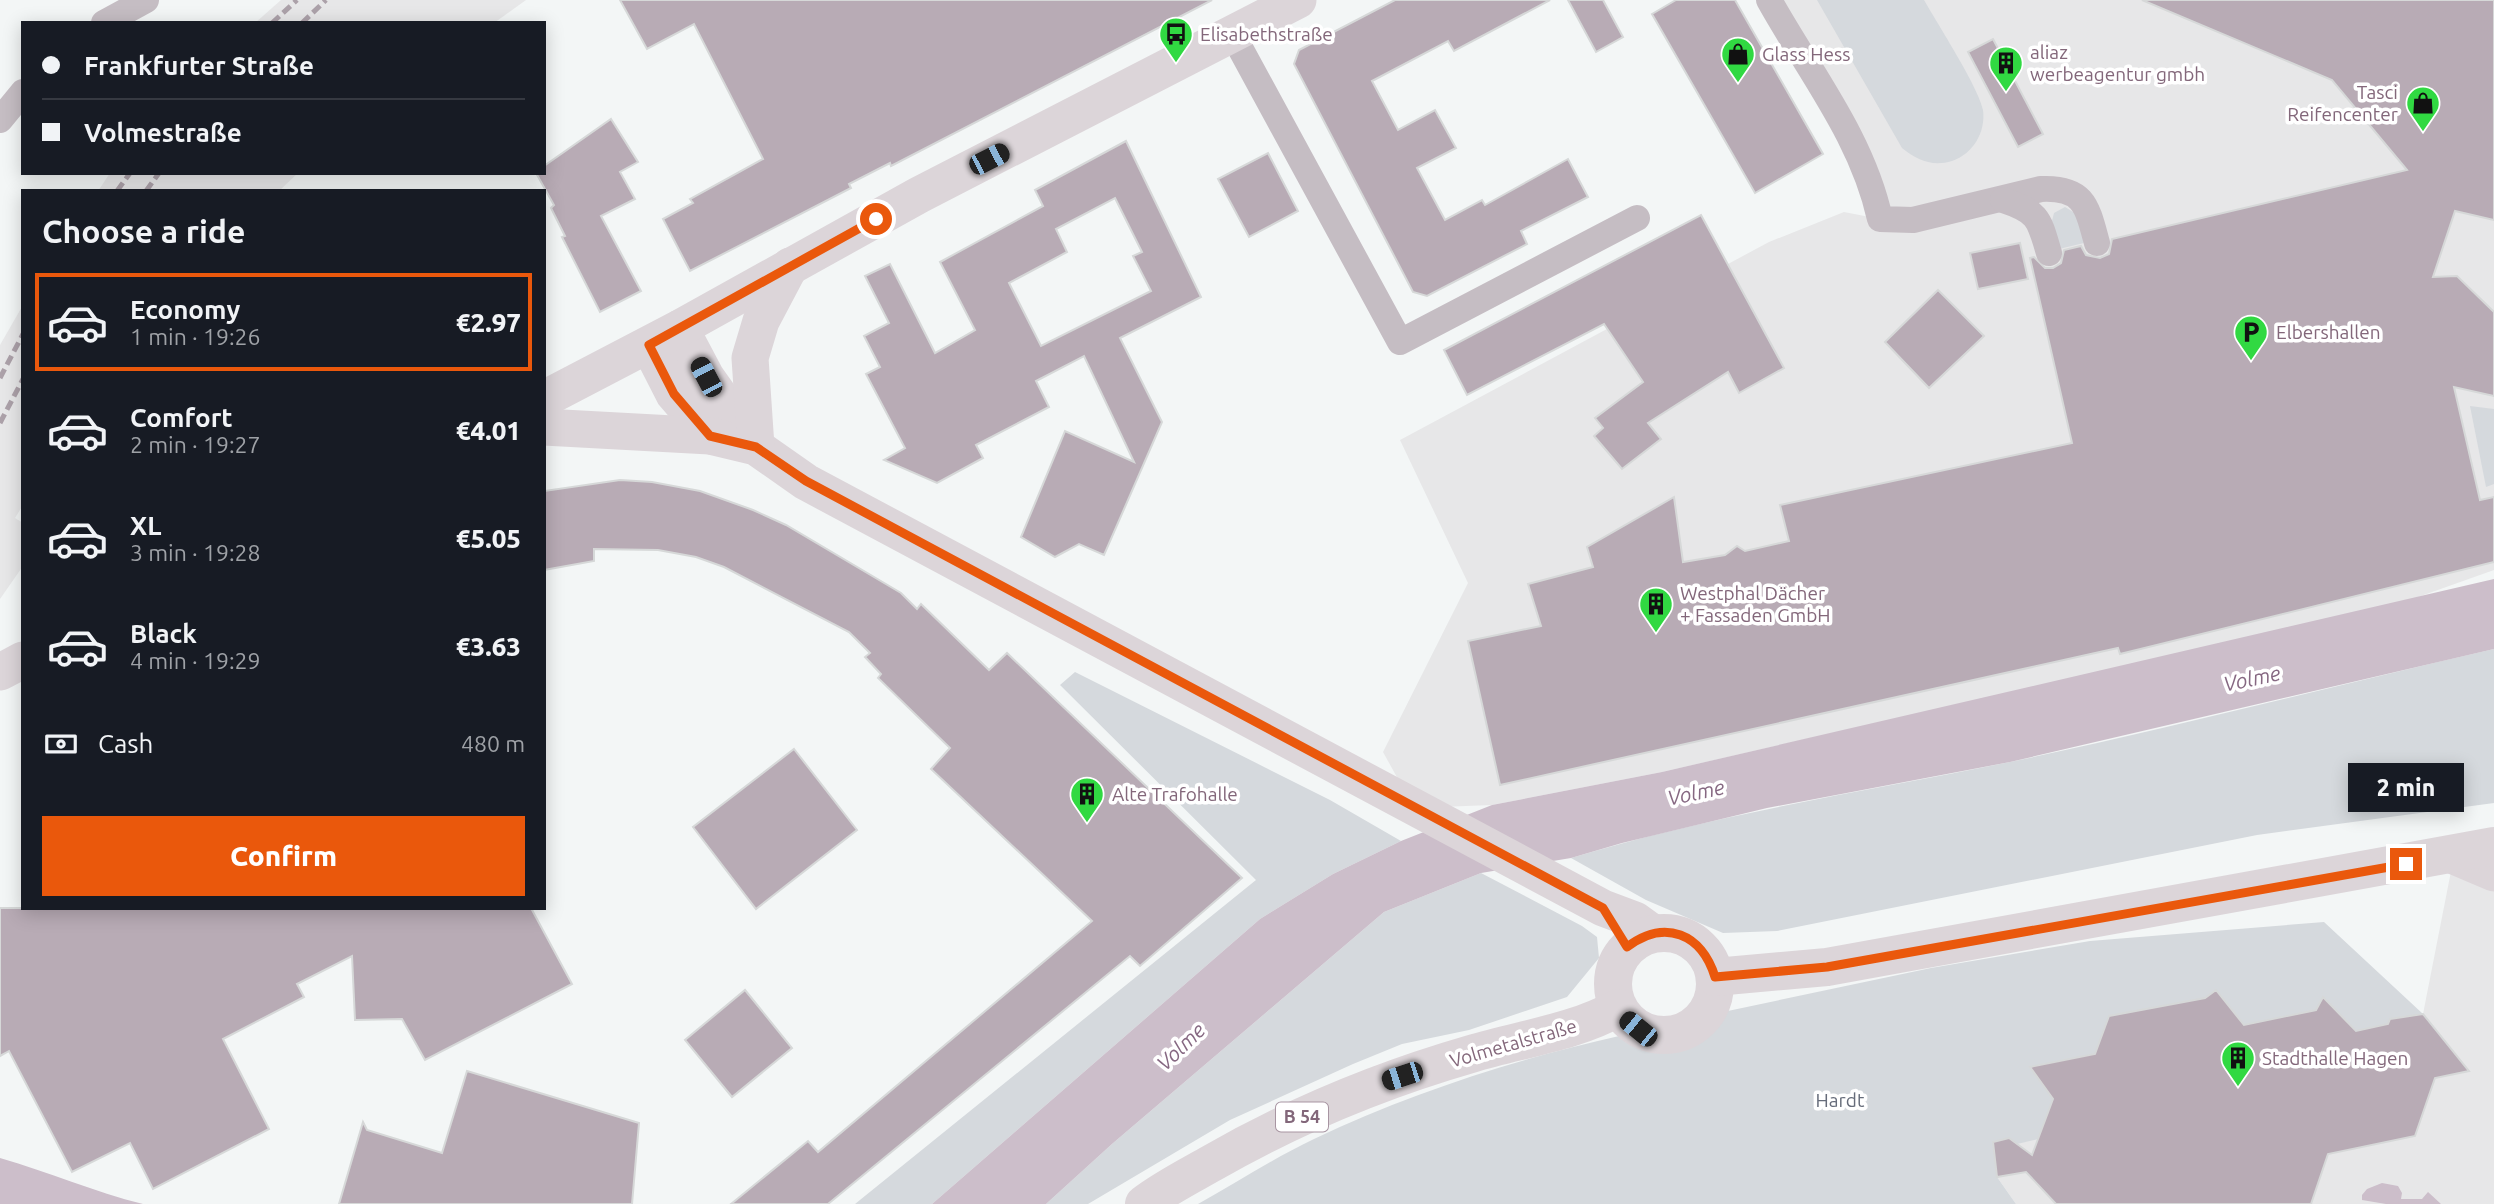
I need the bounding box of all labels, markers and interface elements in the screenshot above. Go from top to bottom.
bus stop icon: Elisabethstraße [1157,15,1195,64]
place label: Elisabethstraße [1200,23,1333,45]
shop icon: Glass Hess [1719,35,1757,84]
place label: aliaz werbeagentur gmbh [2030,41,2205,85]
place label: Glass Hess [1762,43,1850,65]
building icon: aliaz werbeagentur gmbh [1987,44,2025,93]
text: Frankfurter Straße [84,51,314,80]
place label: Tasci Reifencenter [2287,81,2398,125]
shop icon: Tasci Reifencenter [2404,84,2442,133]
text: Volmestraße [84,118,242,147]
car [966,140,1013,178]
route start [860,203,892,235]
text: Choose a ride [42,213,245,249]
icon: car [46,291,109,354]
text: Economy [130,295,240,324]
text: €2.97 [456,308,521,337]
parking icon: Elbershallen [2232,313,2270,362]
place label: Elbershallen [2276,321,2381,343]
text: 1 min · 19:26 [130,324,261,349]
car [687,354,726,400]
icon: car [46,399,109,462]
text: Comfort [130,403,233,432]
text: €4.01 [456,416,521,445]
text: 2 min · 19:27 [130,432,261,457]
icon: car [46,507,109,570]
text: XL [130,511,161,540]
text: €5.05 [456,524,521,553]
text: 3 min · 19:28 [130,540,261,565]
place label: Westphal Dächer + Fassaden GmbH [1680,582,1831,626]
building icon: Westphal Dächer + Fassaden GmbH [1637,585,1675,634]
icon: car [46,615,109,678]
text: Black [130,619,197,648]
text: €3.63 [456,632,521,661]
text: 4 min · 19:29 [130,648,261,673]
water label: Volme [2221,660,2283,696]
icon: cash [42,725,80,763]
text: Cash [98,729,153,758]
text: 480 m [461,731,525,756]
callout: 2 min [2348,762,2464,812]
water label: Volme [1665,774,1727,810]
building icon: Alte Trafohalle [1068,775,1106,824]
text: 2 min [2377,775,2435,800]
place label: Alte Trafohalle [1112,783,1238,805]
button: Confirm [42,816,525,896]
route end [2390,848,2422,880]
car [1616,1008,1661,1050]
street label: Volmetalstraße [1447,1014,1579,1072]
water label: Volme [1151,1017,1210,1075]
building icon: Stadthalle Hagen [2219,1039,2257,1088]
place label: Stadthalle Hagen [2262,1047,2408,1069]
car [1379,1060,1426,1092]
park label: Hardt [1816,1089,1865,1111]
road number: B 54 [1276,1102,1328,1132]

